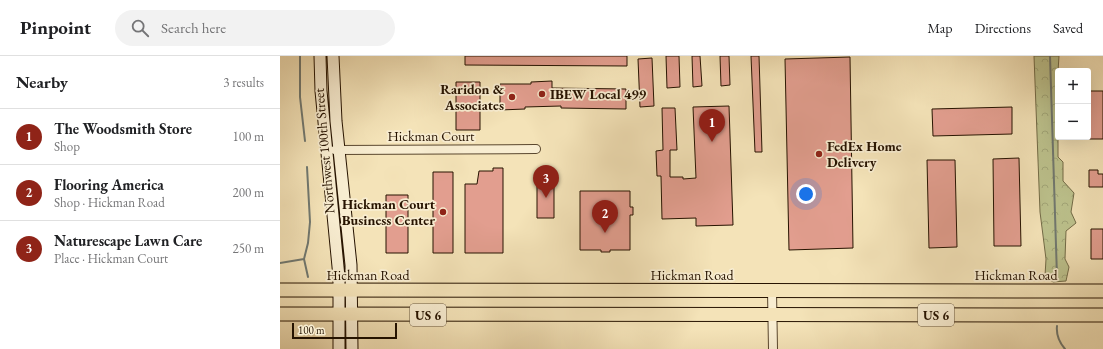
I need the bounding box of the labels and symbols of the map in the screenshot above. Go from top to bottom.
place label: Raridon & Associates [440,80,505,114]
place label: IBEW Local 499 [550,85,647,103]
street label: Northwest 100th Street [310,87,338,214]
marker: IBEW Local 499 [537,89,547,99]
marker: Raridon & Associates [507,92,517,102]
pin: 1 [699,109,725,142]
street label: Hickman Court [387,127,475,145]
place label: FedEx Home Delivery [827,137,902,171]
marker: FedEx Home Delivery [814,149,824,159]
pin: 3 [533,165,559,198]
your location [796,184,816,204]
place label: Hickman Court Business Center [342,195,436,229]
pin: 2 [592,200,618,233]
marker: Hickman Court Business Center [438,207,448,217]
street label: Hickman Road [326,266,410,284]
street label: Hickman Road [650,266,734,284]
street label: Hickman Road [974,266,1058,284]
road number: US 6 [410,304,446,326]
road number: US 6 [918,304,954,326]
scale bar [292,321,397,340]

